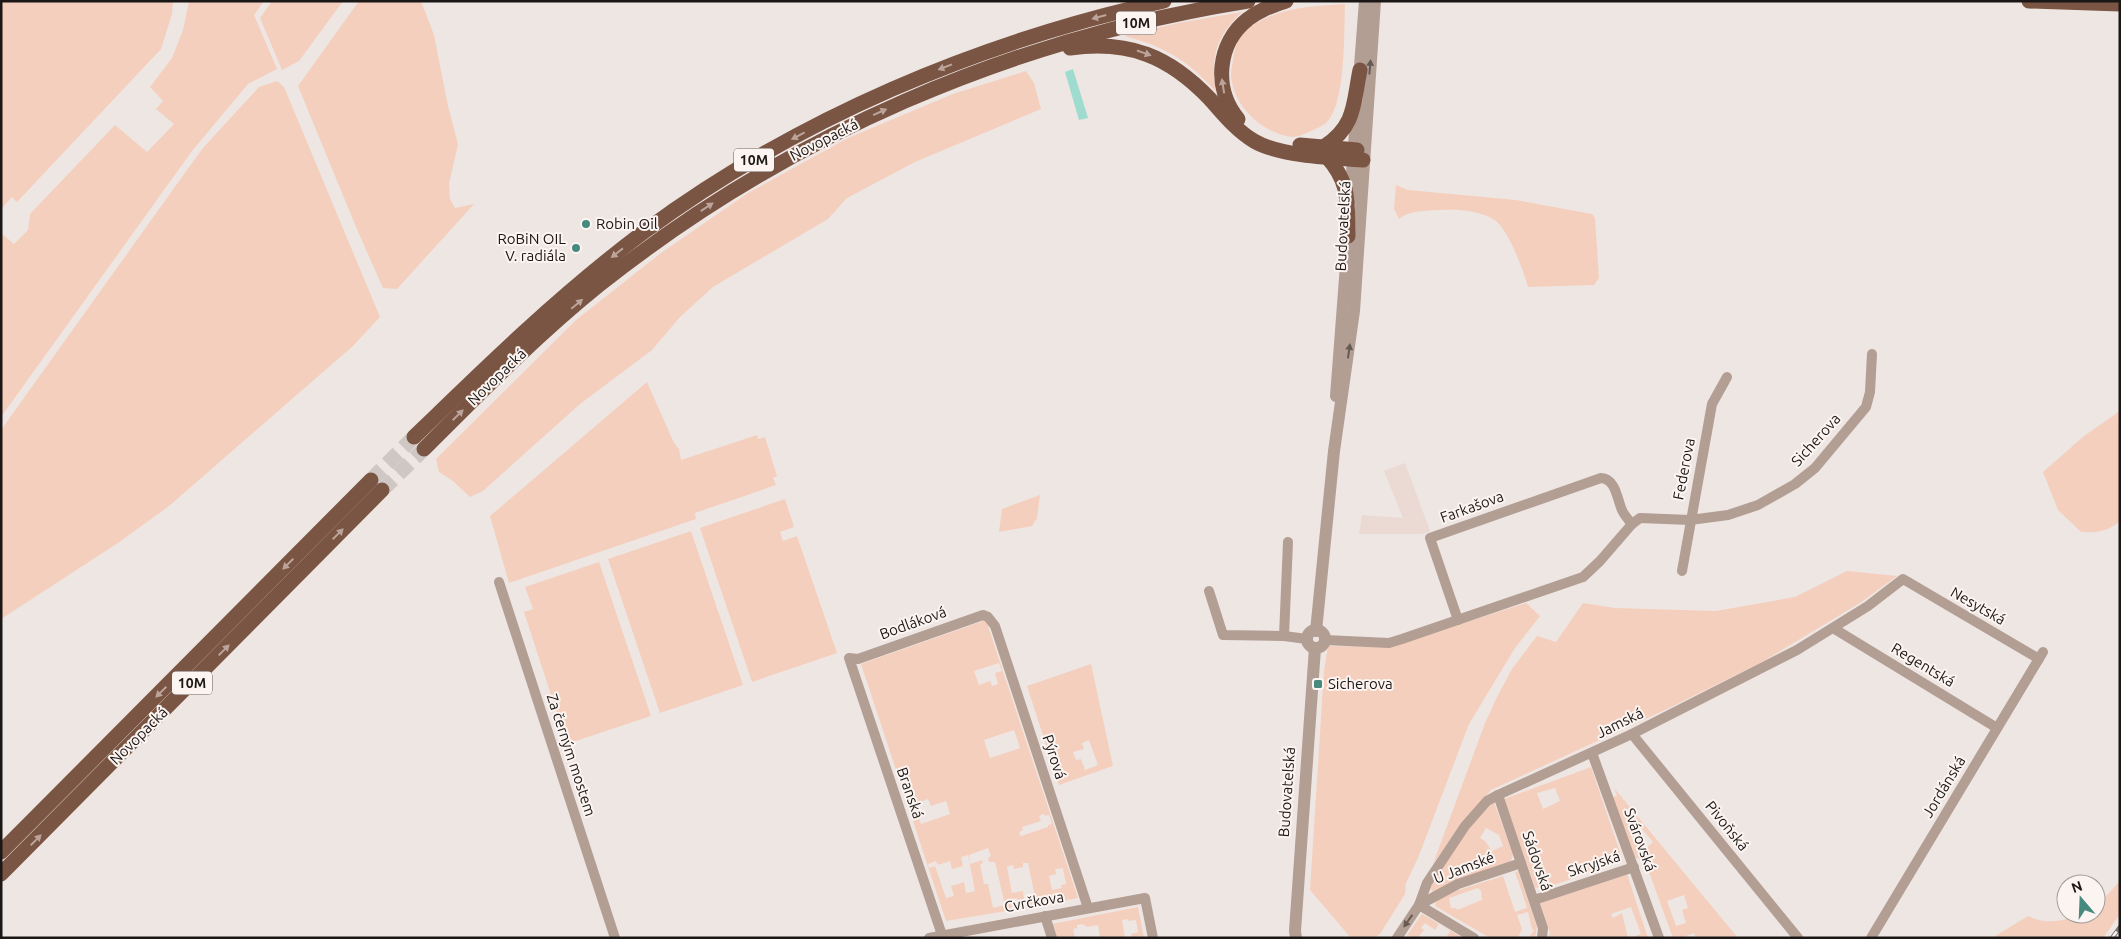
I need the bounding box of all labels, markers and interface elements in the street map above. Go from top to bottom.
road number: 10M [1116,12,1156,34]
one-way arrow [1092,13,1107,21]
one-way arrow [1136,50,1151,57]
one-way arrow [1366,59,1374,75]
one-way arrow [938,64,952,72]
one-way arrow [1218,77,1226,93]
one-way arrow [873,107,887,115]
street label: Novopacká [787,115,861,164]
one-way arrow [790,132,805,140]
road number: 10M [734,148,774,172]
street label: Budovatelská [1332,180,1353,272]
one-way arrow [701,202,714,212]
place label: Robin Oil [596,215,658,232]
marker: Robin Oil [580,218,592,230]
place label: RoBiN OIL V. radiála [497,230,566,264]
marker: RoBiN OIL V. radiála [570,242,582,254]
one-way arrow [611,247,624,258]
one-way arrow [571,299,583,310]
one-way arrow [1345,342,1353,358]
street label: Novopacká [464,345,529,409]
one-way arrow [452,409,464,421]
street label: Sicherova [1788,410,1844,469]
street label: Federova [1669,437,1698,501]
street label: Farkašova [1438,487,1506,526]
one-way arrow [332,529,344,541]
one-way arrow [282,558,294,570]
street label: Nesytská [1948,583,2009,628]
street label: Bodláková [877,603,949,642]
street label: Regentská [1889,639,1958,690]
one-way arrow [218,644,230,656]
road number: 10M [172,671,212,694]
place label: Sicherova [1328,675,1393,692]
marker: Sicherova [1312,678,1324,690]
one-way arrow [155,686,167,698]
street label: Za černým mostem [544,691,599,818]
street label: Novopacká [106,703,171,768]
street label: Jamská [1594,704,1646,741]
street label: Pýrová [1039,732,1070,781]
street label: Budovatelská [1275,746,1298,838]
street label: Jordánská [1919,753,1969,821]
street label: Branská [894,765,927,821]
street label: Pivoňská [1702,797,1753,854]
street label: Svárovská [1621,806,1660,874]
street label: Sádovská [1519,829,1556,893]
one-way arrow [30,834,42,846]
street label: Skryjská [1565,847,1622,880]
street label: U Jamské [1431,848,1497,887]
north arrow [2056,874,2106,924]
text: N [2069,877,2084,896]
street label: Cvrčkova [1003,888,1065,915]
one-way arrow [1403,915,1413,928]

